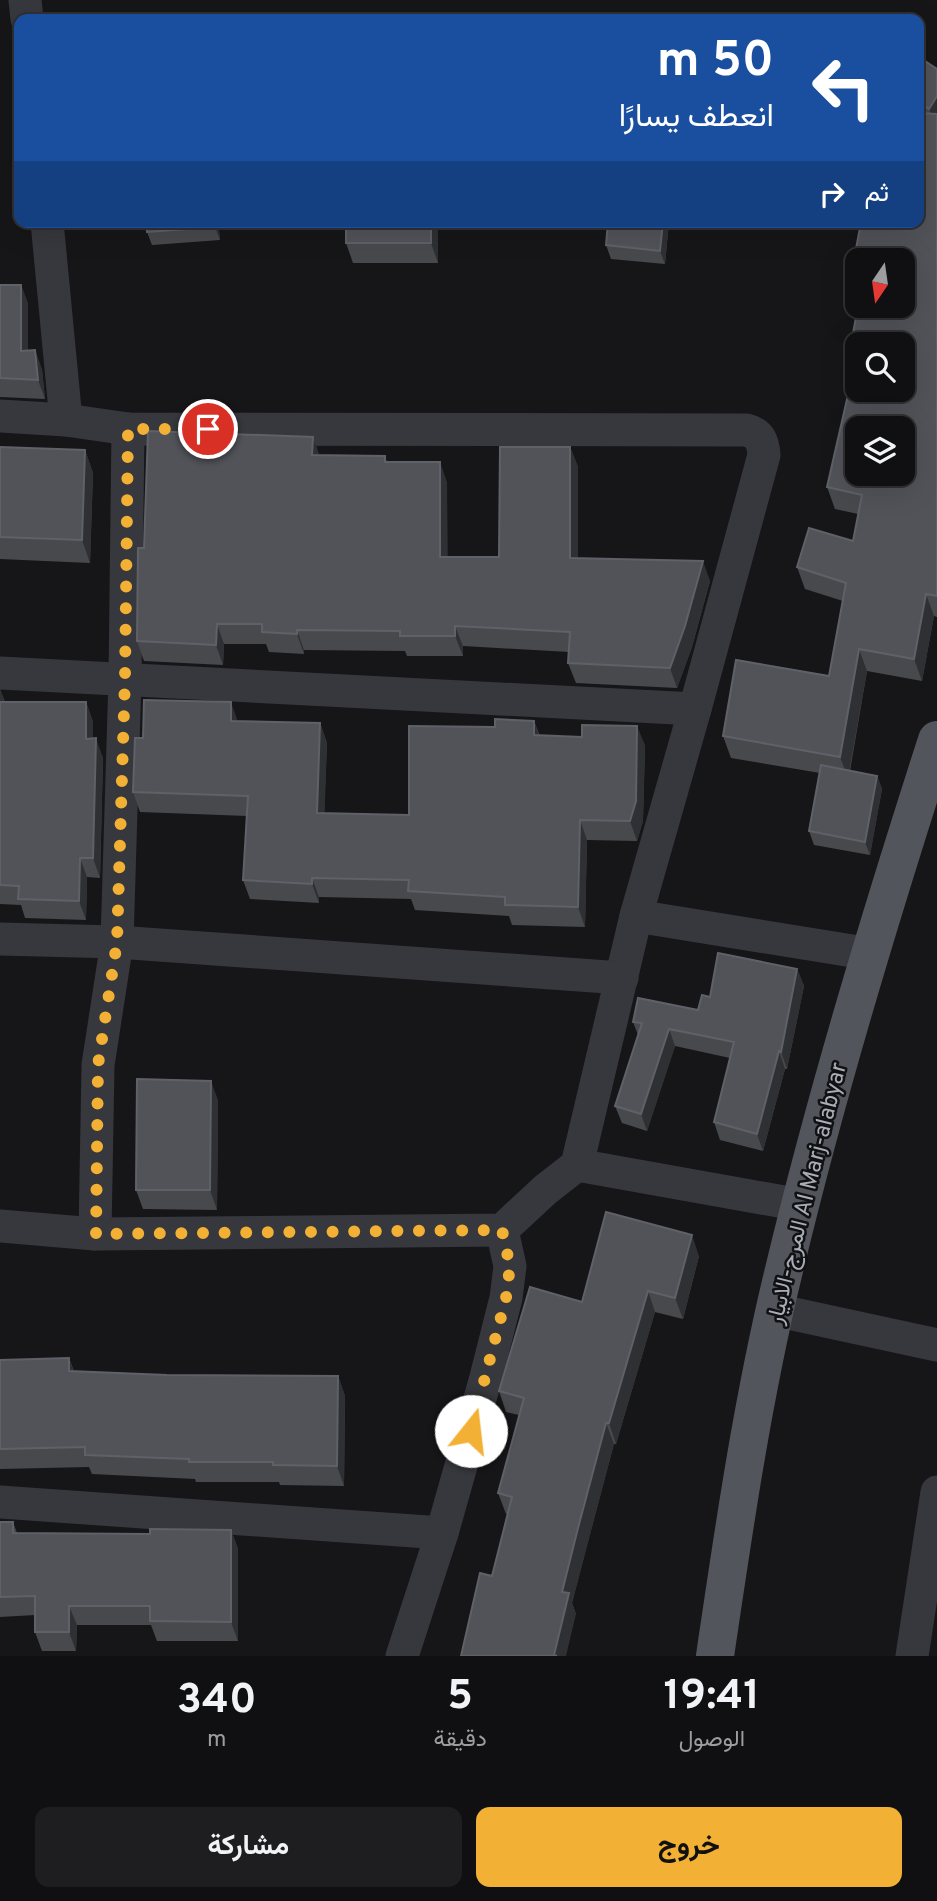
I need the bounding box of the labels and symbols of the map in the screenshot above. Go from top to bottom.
north arrow [845,248,915,318]
pin [178,399,238,459]
street label: المرج-الابيار Al Marj-alabyar [762,1060,855,1328]
position arrow [434,1394,508,1468]

